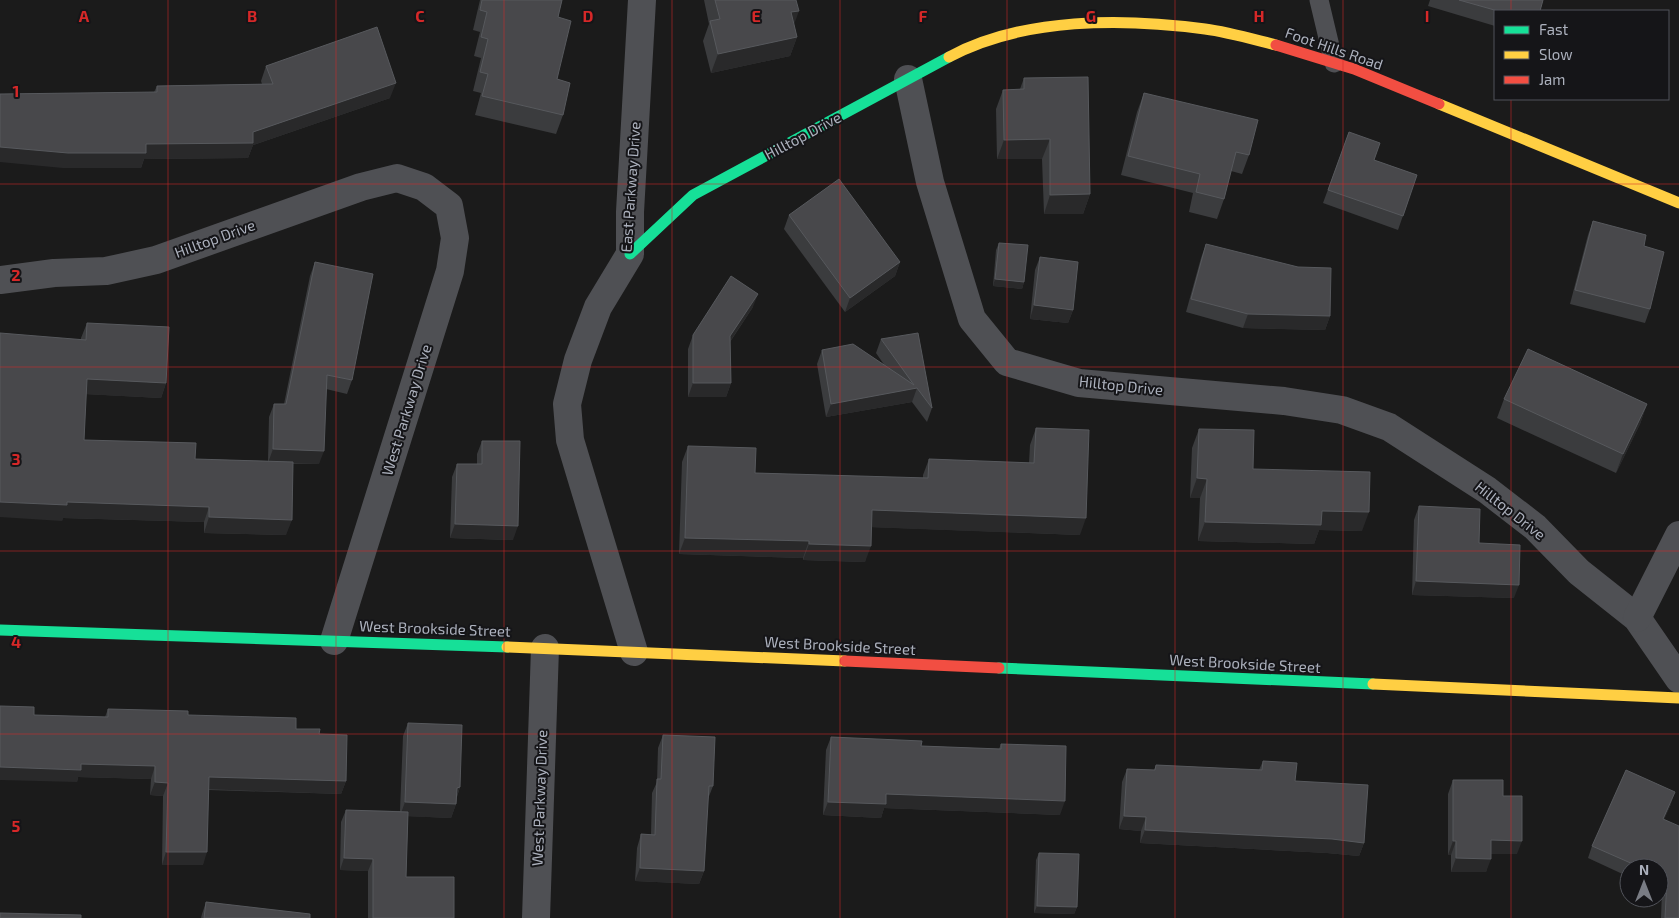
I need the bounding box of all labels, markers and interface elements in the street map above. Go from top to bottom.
text: A [79,6,90,25]
text: B [247,6,257,25]
text: C [415,6,425,25]
text: D [583,6,594,25]
text: E [751,6,761,25]
text: F [919,6,928,25]
text: G [1086,6,1096,25]
text: H [1253,6,1265,25]
text: I [1425,6,1429,25]
legend [1494,10,1669,100]
text: Fast [1539,20,1569,38]
street label: Foot Hills Road [1283,23,1386,73]
text: Slow [1539,45,1573,63]
text: Jam [1539,70,1565,88]
text: 1 [13,81,19,100]
street label: Hilltop Drive [761,107,844,163]
street label: East Parkway Drive [616,121,644,253]
street label: Hilltop Drive [172,215,257,261]
text: 2 [11,265,21,284]
street label: West Parkway Drive [377,342,435,478]
street label: Hilltop Drive [1078,372,1164,398]
text: 3 [11,449,21,468]
street label: Hilltop Drive [1472,477,1549,543]
street label: West Brookside Street [359,616,511,640]
text: 4 [11,632,21,651]
street label: West Brookside Street [764,632,916,658]
street label: West Brookside Street [1169,650,1321,676]
street label: West Parkway Drive [528,729,550,866]
text: 5 [12,816,21,835]
north arrow [1619,858,1669,908]
text: N [1639,861,1649,878]

